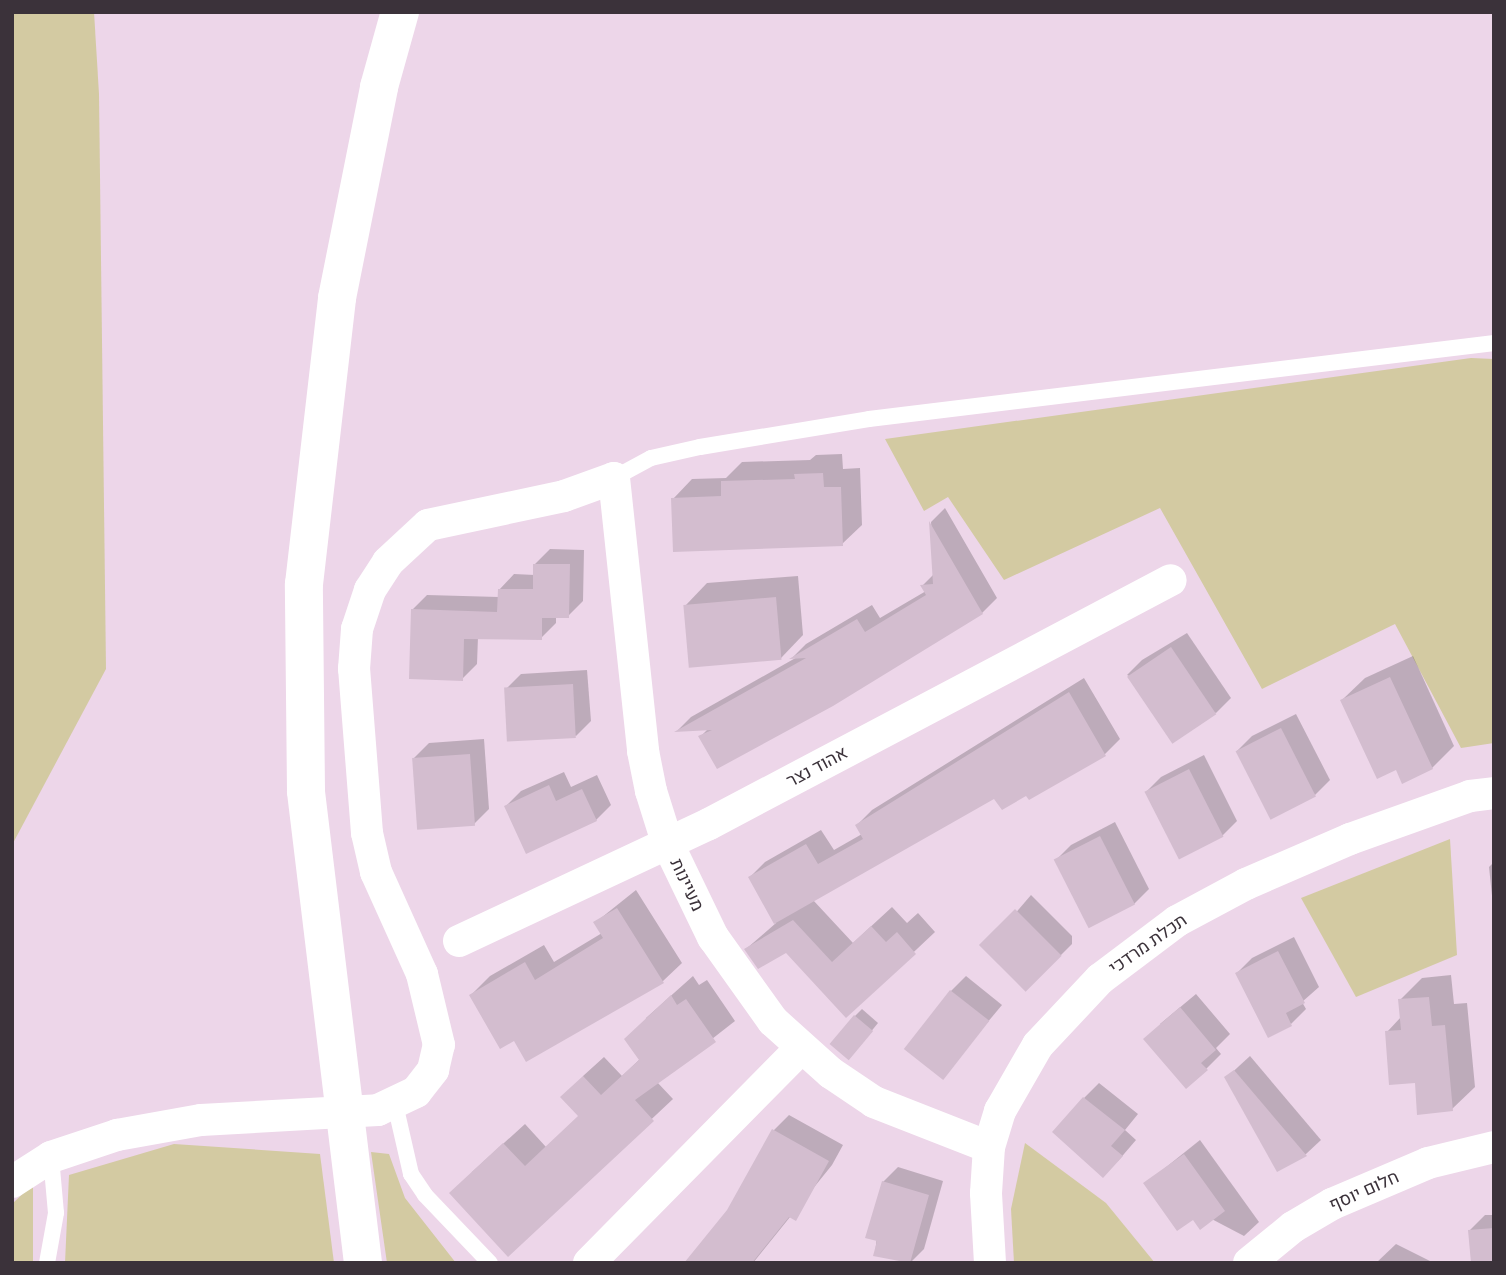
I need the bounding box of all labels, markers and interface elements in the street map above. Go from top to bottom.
street label: אהוד נצר [783,742,851,792]
street label: מעיינות [665,855,709,915]
street label: תכלת מרדכי [1105,909,1191,979]
street label: חלום יוסף [1326,1166,1402,1216]

